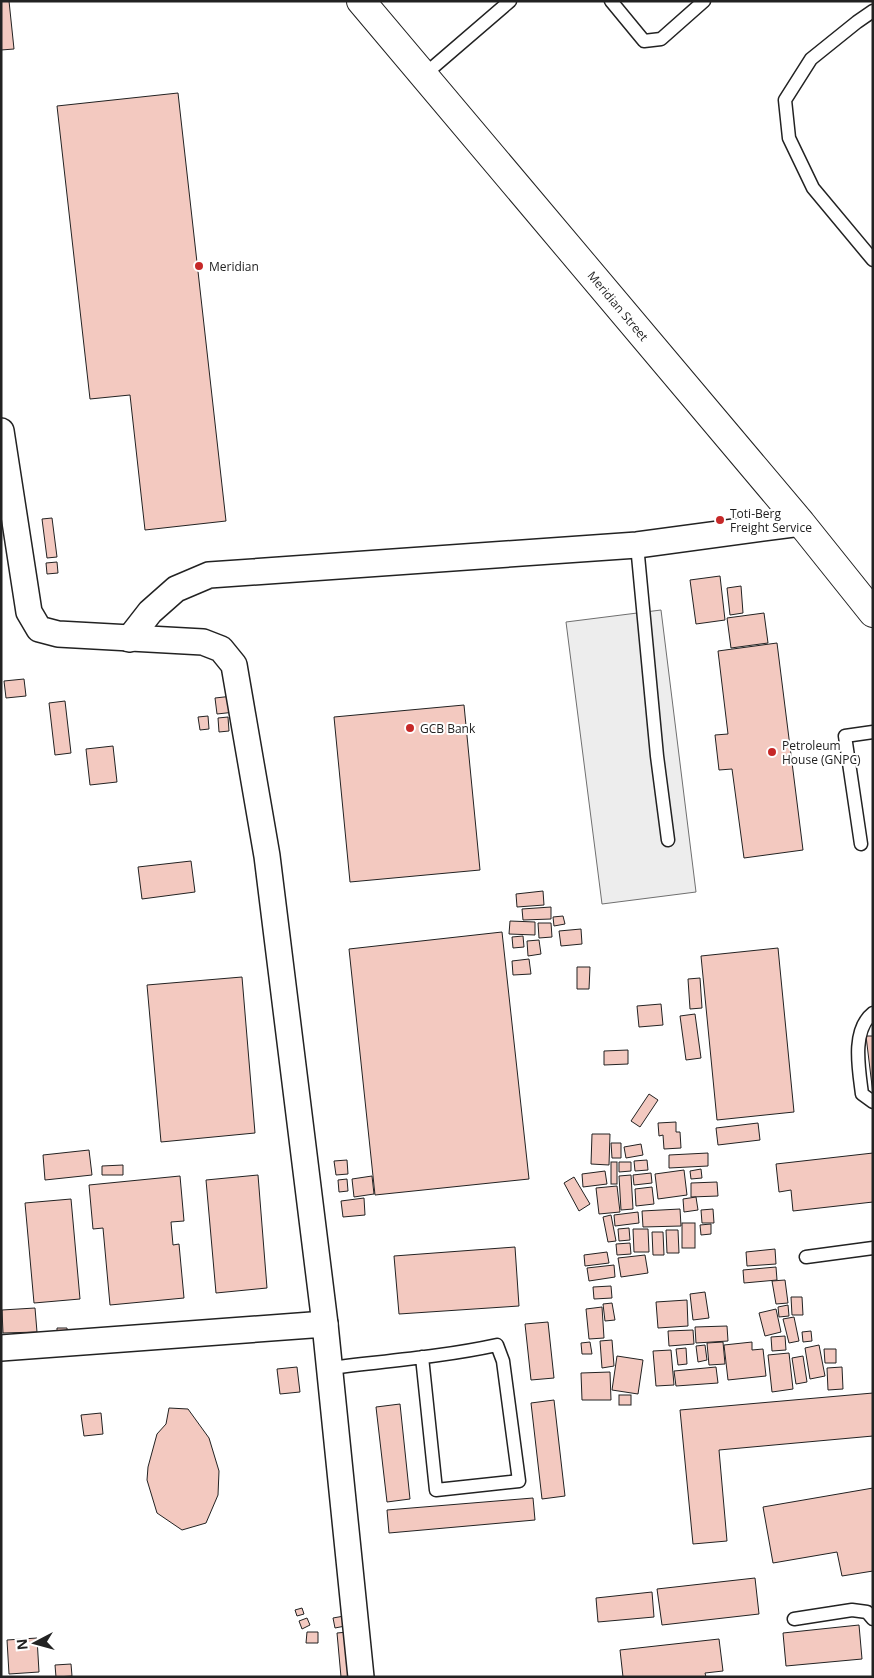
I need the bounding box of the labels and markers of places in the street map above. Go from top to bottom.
place label: Meridian [209,258,259,275]
marker: Meridian [193,260,205,272]
place label: Toti-Berg Freight Service [730,505,812,536]
marker: Toti-Berg Freight Service [714,514,726,526]
place label: GCB Bank [420,720,476,737]
marker: GCB Bank [404,722,416,734]
place label: Petroleum House (GNPC) [782,737,861,768]
marker: Petroleum House (GNPC) [766,746,778,758]

